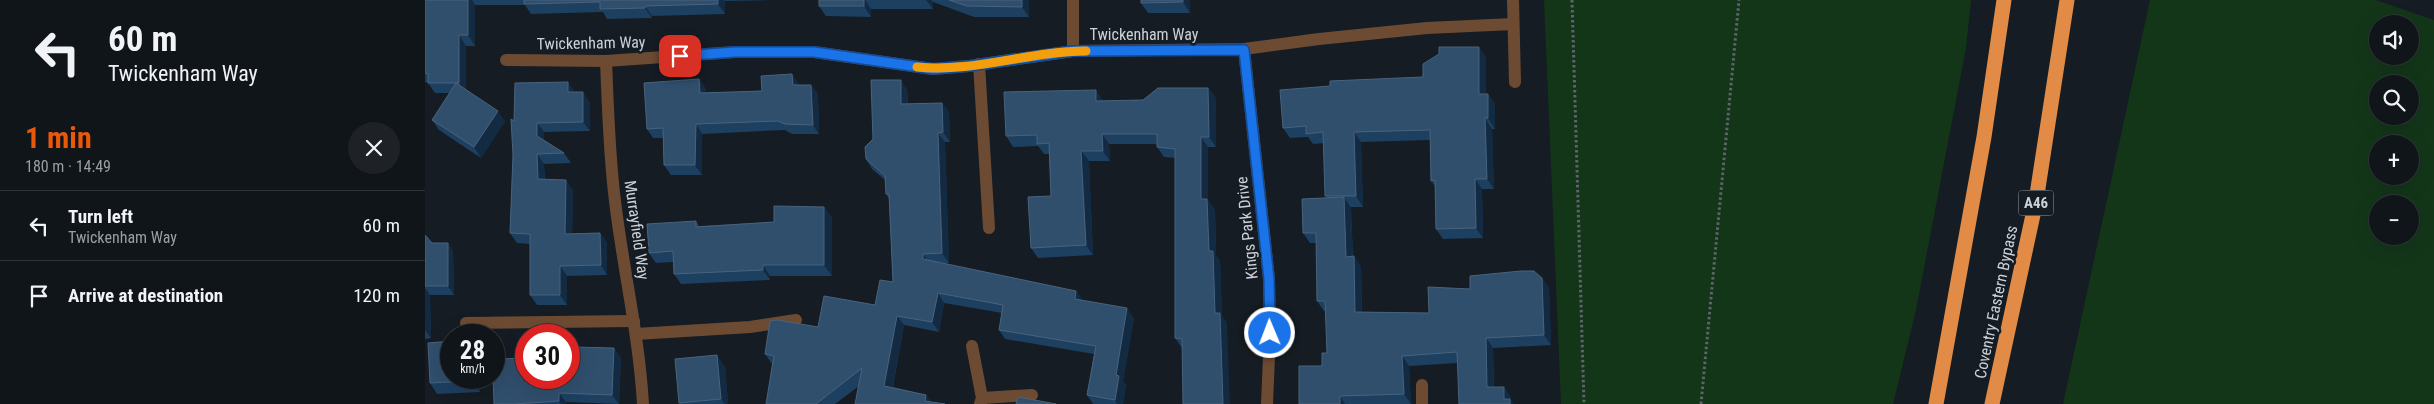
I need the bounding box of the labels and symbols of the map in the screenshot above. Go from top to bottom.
street label: Twickenham Way [1090,25,1199,44]
street label: Twickenham Way [536,33,646,53]
pin [659,35,701,77]
street label: Kings Park Drive [1232,176,1262,280]
street label: Murrayfield Way [621,179,653,281]
road number: A46 [2019,190,2053,216]
street label: Coventry Eastern Bypass [1970,224,2022,380]
position arrow [1243,306,1295,358]
speed limit sign: 30 [515,324,580,389]

